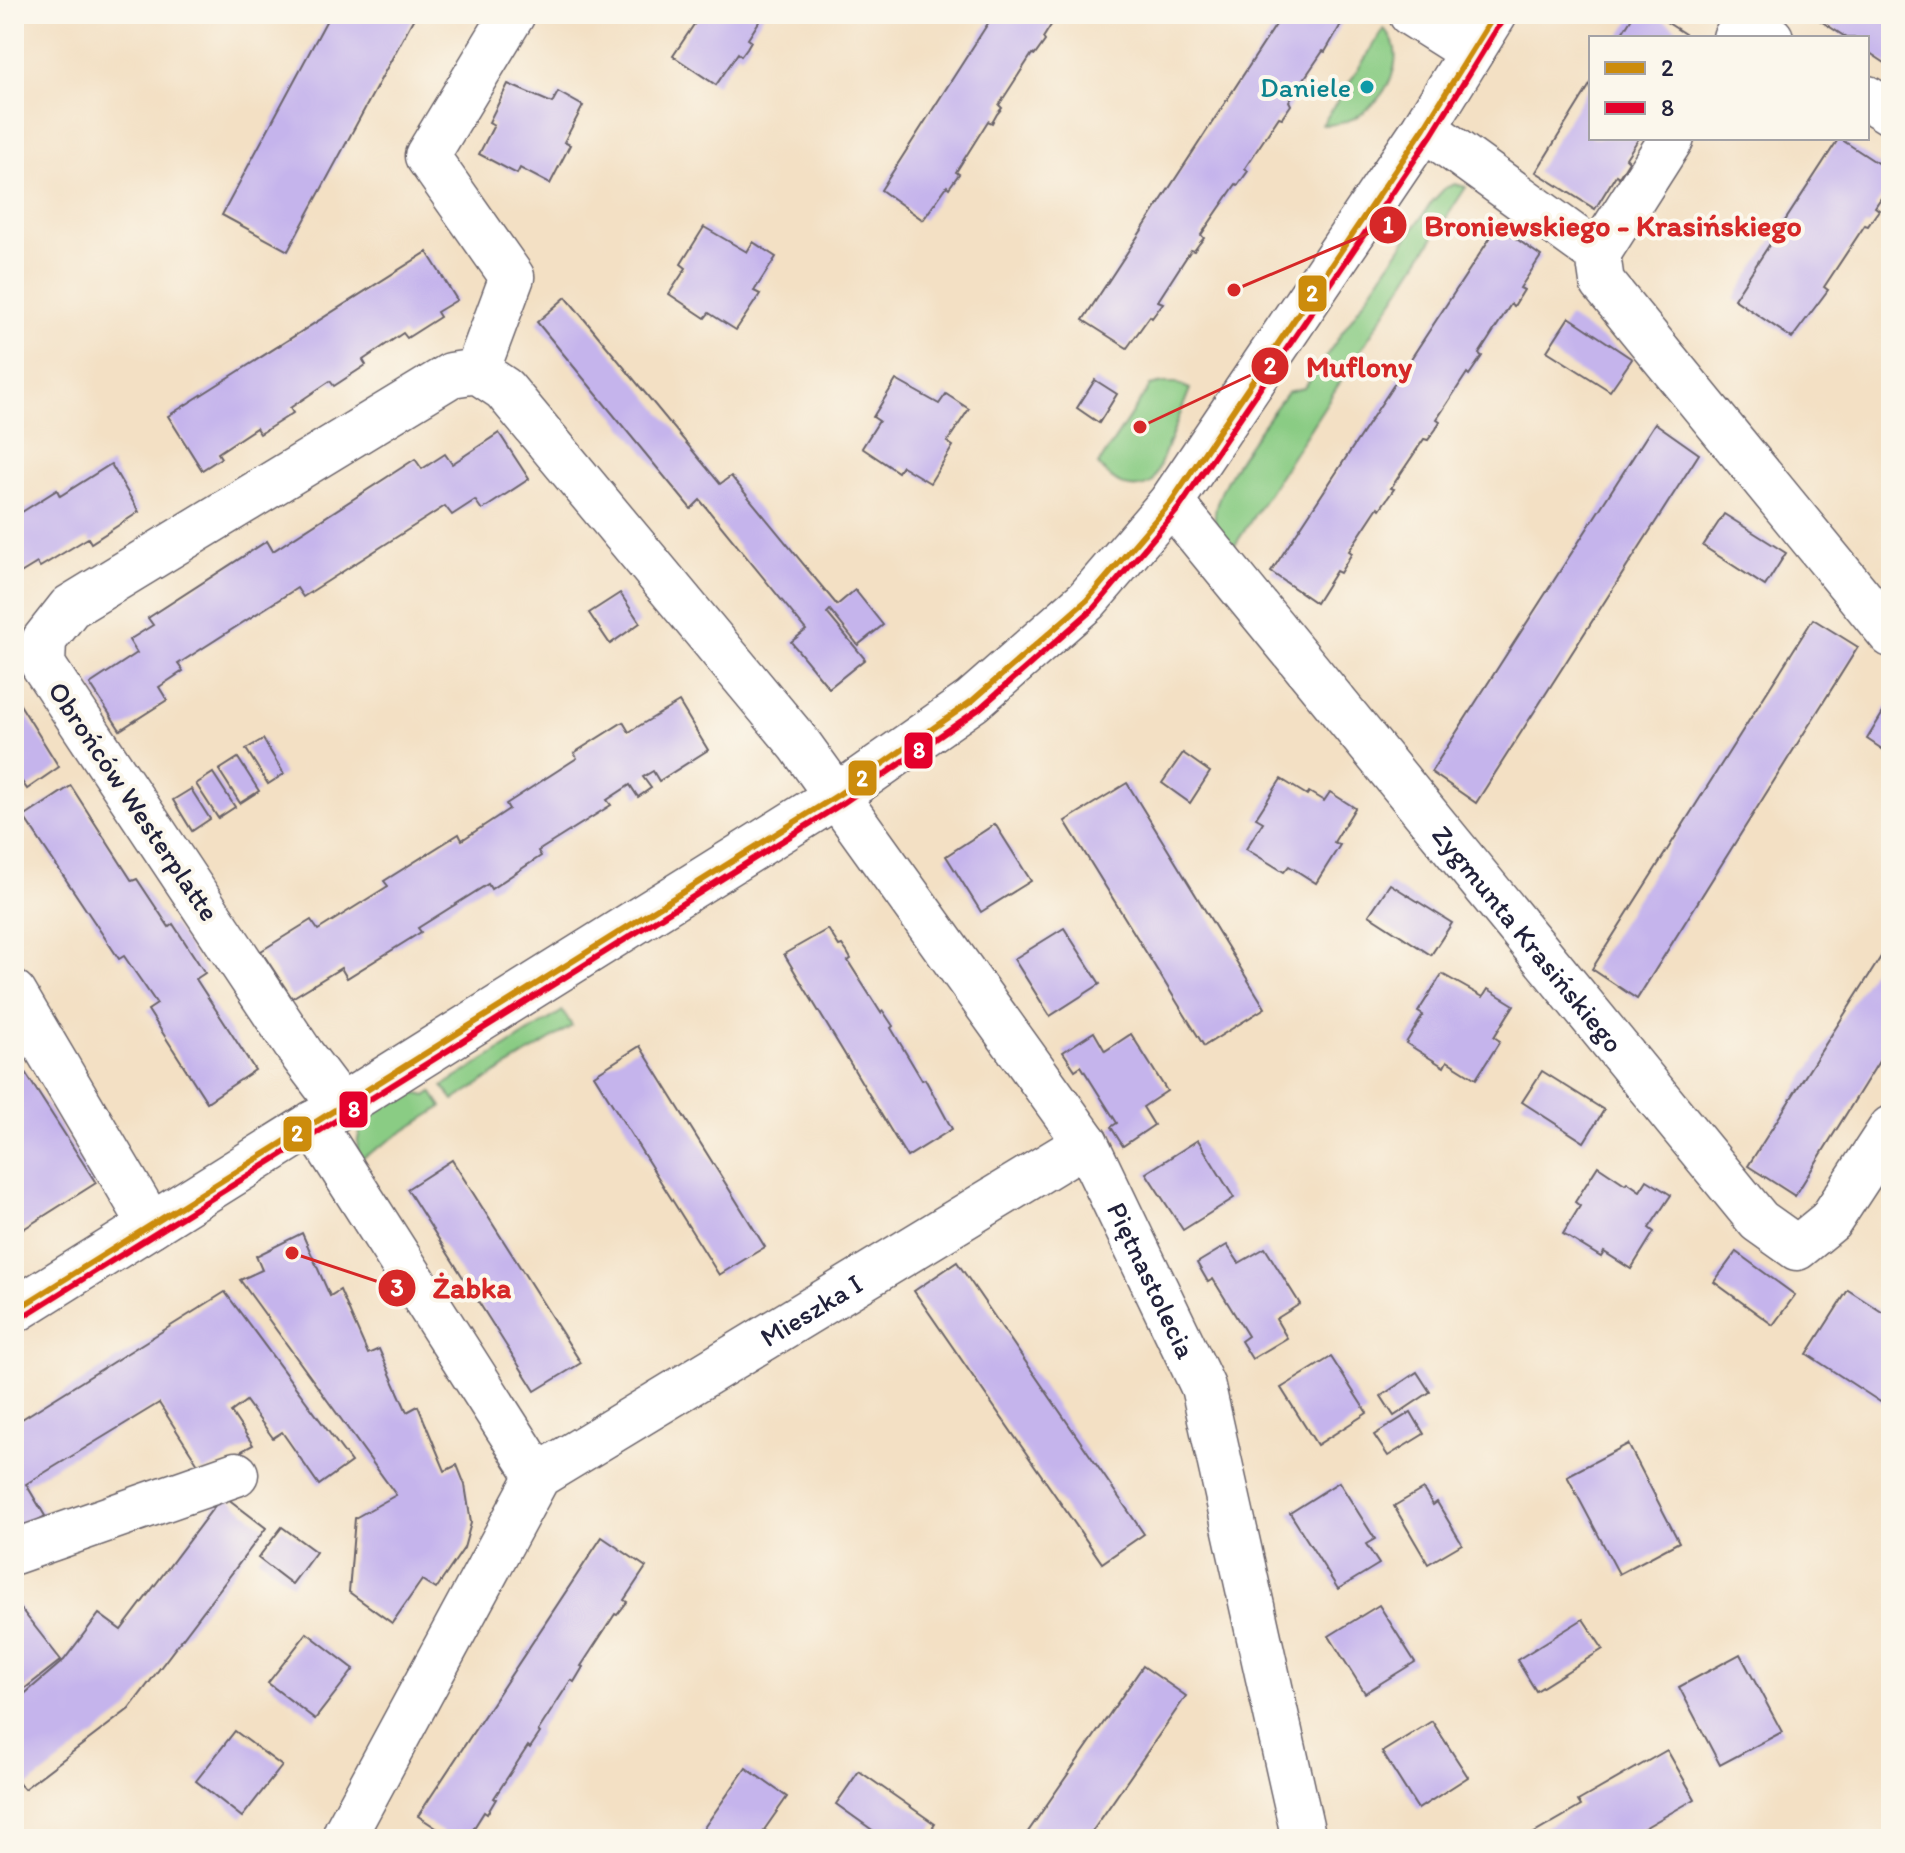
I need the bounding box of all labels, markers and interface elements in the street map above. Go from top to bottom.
legend [1589,36,1869,140]
text: 2 [1661,53,1674,82]
place label: Daniele [1260,70,1351,104]
marker: Daniele [1358,78,1376,96]
text: 8 [1661,93,1674,122]
callout: Broniewskiego - Krasińskiego [1368,198,1818,252]
text: Broniewskiego - Krasińskiego [1424,207,1802,244]
text: 1 [1382,210,1394,239]
line badge: 2 [1297,274,1328,313]
text: 2 [1306,280,1318,307]
callout: Muflony [1250,339,1428,393]
text: Muflony [1306,348,1413,385]
text: 2 [1264,351,1277,380]
street label: Obrońców Westerplatte [41,675,227,927]
line badge: 8 [903,731,934,770]
text: 8 [913,737,925,764]
line badge: 2 [847,759,878,797]
text: 2 [856,765,868,792]
street label: Zygmunta Krasińskiego [1425,818,1631,1059]
line badge: 8 [338,1090,369,1129]
text: 8 [348,1096,360,1123]
line badge: 2 [282,1115,313,1153]
text: 2 [291,1120,303,1147]
street label: Piętnastolecia [1100,1196,1204,1364]
callout: Żabka [377,1261,527,1315]
street label: Mieszka I [754,1266,868,1354]
text: Żabka [433,1269,511,1306]
text: 3 [390,1273,404,1302]

